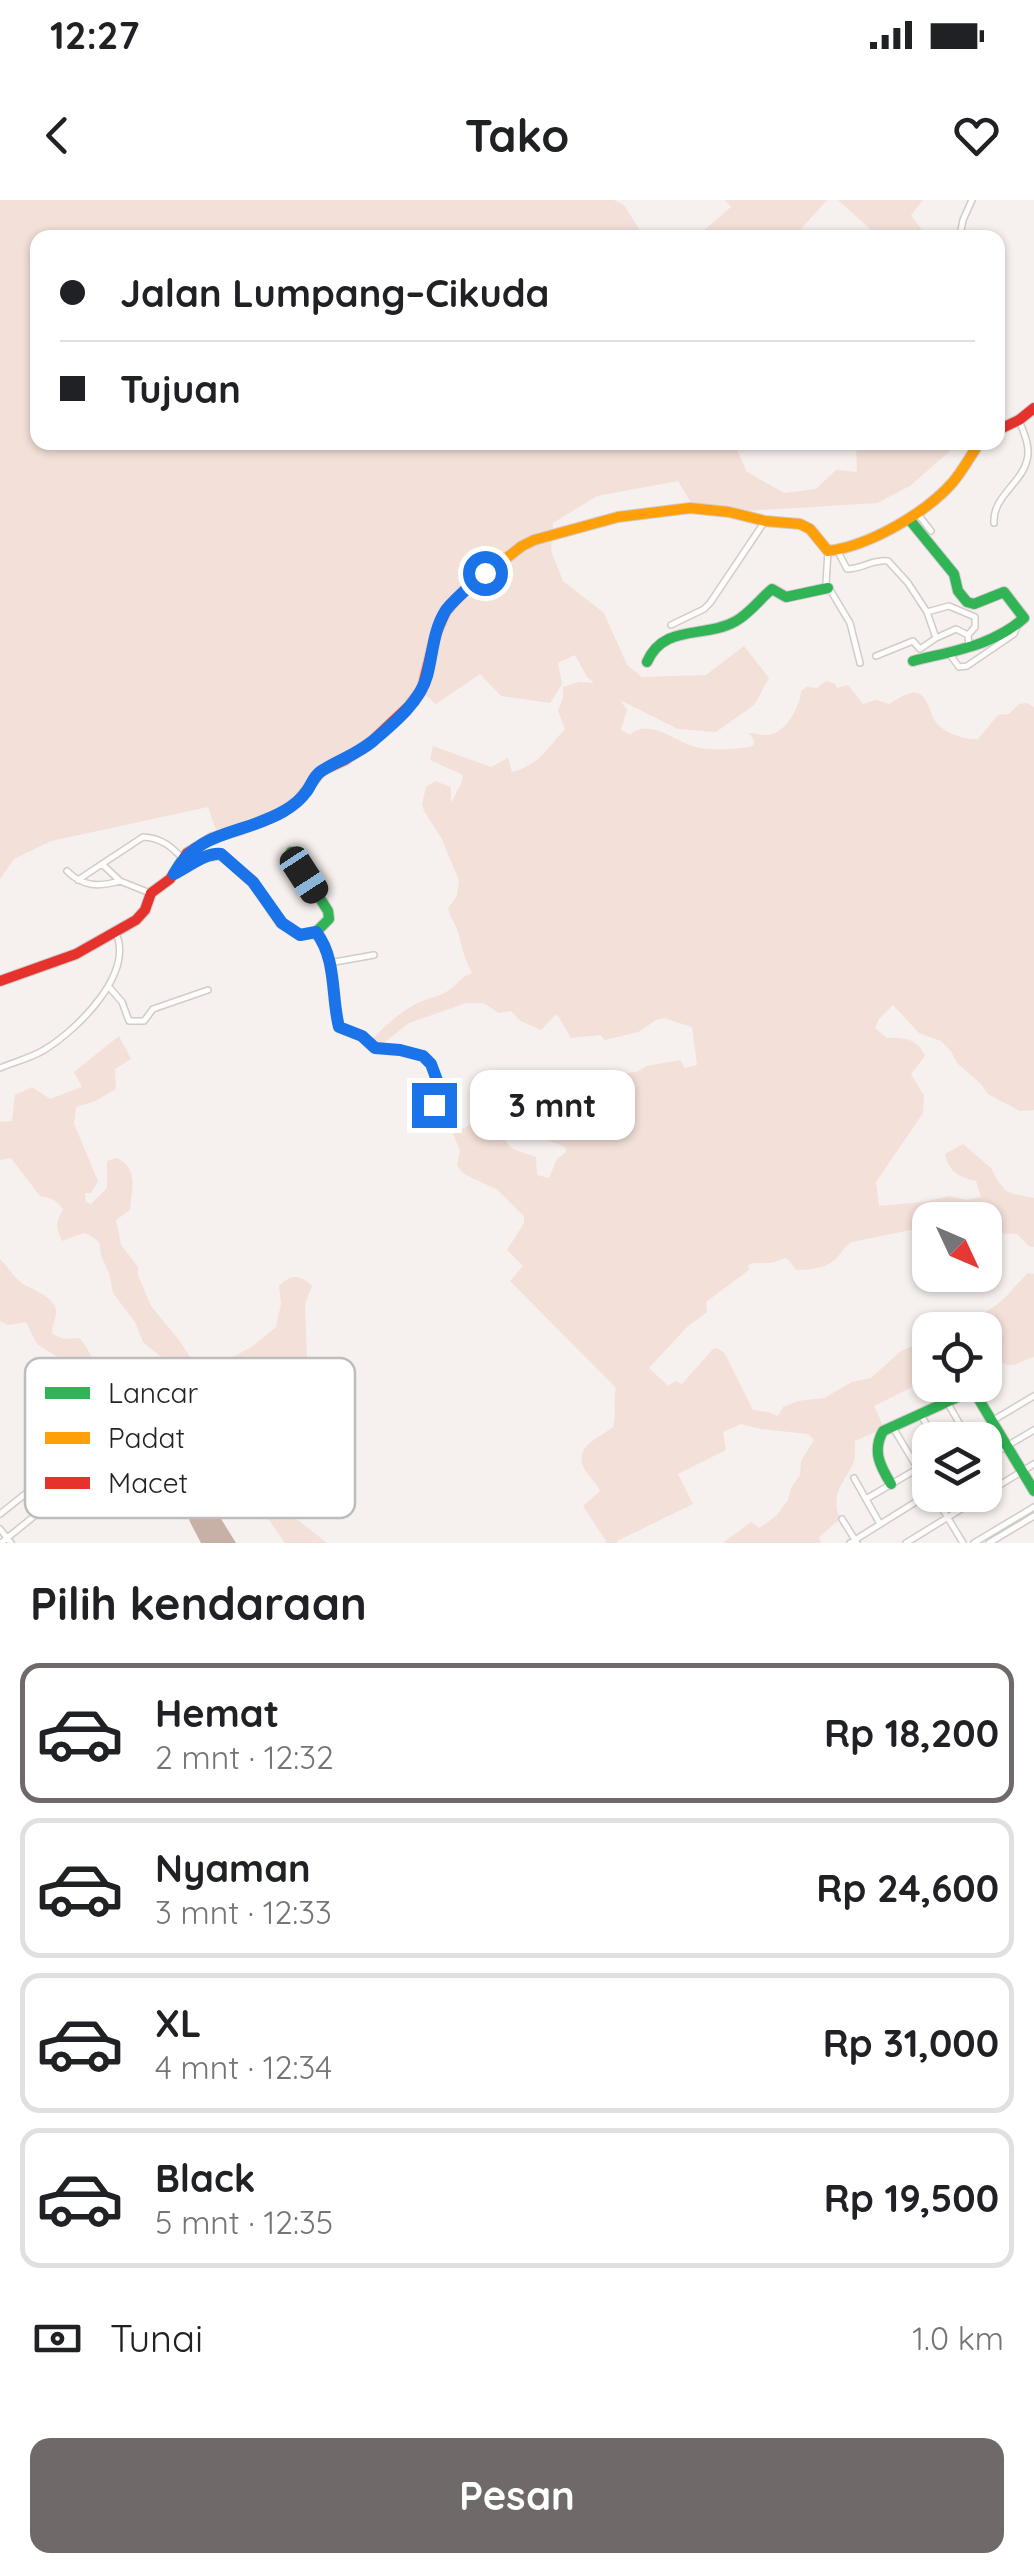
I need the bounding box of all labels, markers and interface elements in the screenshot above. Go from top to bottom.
text: 12:27 [50,11,139,59]
text: Tako [465,107,569,163]
icon: back [30,108,85,163]
icon: heart [949,108,1004,163]
text: Jalan Lumpang–Cikuda [120,269,549,317]
text: Tujuan [120,365,241,413]
route start [463,551,508,596]
car [275,842,333,908]
callout: 3 mnt [469,1070,634,1140]
route end [412,1083,457,1128]
text: 3 mnt [509,1085,596,1125]
north arrow [912,1202,1002,1292]
map controls [912,1202,1002,1512]
button: locate [912,1312,1002,1402]
legend [25,1358,355,1518]
text: Lancar [108,1375,199,1410]
text: Padat [108,1420,185,1455]
button: layers [912,1422,1002,1512]
text: Macet [108,1465,188,1500]
text: Pilih kendaraan [30,1575,367,1631]
icon: car [35,1688,125,1778]
text: Hemat [155,1689,279,1737]
text: Rp 18,200 [824,1709,999,1757]
text: 2 mnt · 12:32 [155,1737,334,1777]
icon: car [35,1843,125,1933]
text: Nyaman [155,1844,311,1892]
text: Rp 24,600 [816,1864,999,1912]
text: 3 mnt · 12:33 [155,1892,332,1932]
icon: car [35,1998,125,2088]
text: XL [155,1999,201,2047]
text: Rp 31,000 [823,2019,999,2067]
text: 4 mnt · 12:34 [155,2047,332,2087]
icon: car [35,2153,125,2243]
text: Black [155,2154,255,2202]
text: Rp 19,500 [824,2174,999,2222]
text: 5 mnt · 12:35 [155,2202,333,2242]
icon: cash [30,2311,85,2366]
text: Tunai [110,2314,203,2362]
text: 1.0 km [912,2318,1004,2358]
button: Pesan [30,2438,1004,2553]

